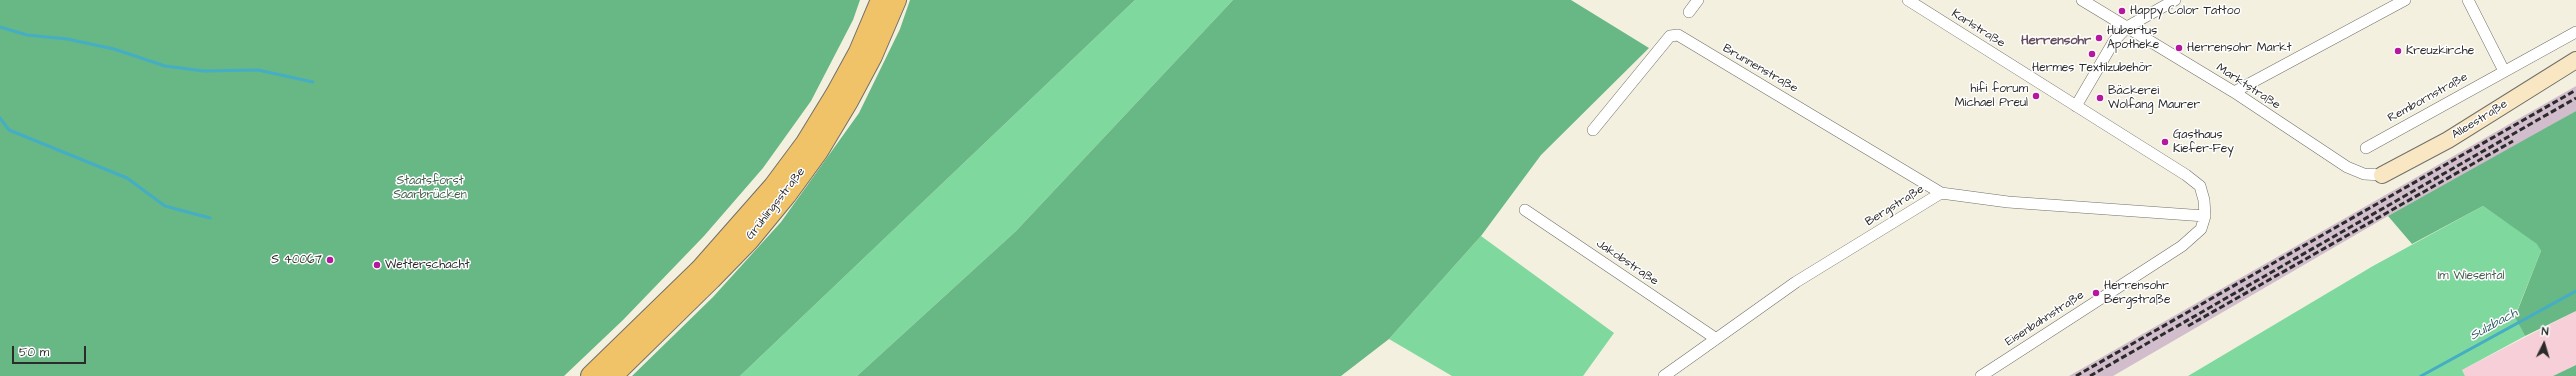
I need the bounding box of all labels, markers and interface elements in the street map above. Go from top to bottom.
place label: Happy Color Tattoo [2130,4,2240,18]
marker: Happy Color Tattoo [2117,6,2127,16]
street label: Karlstraße [1949,7,2007,51]
place label: Hubertus Apotheke [2107,24,2159,52]
district label: Herrensohr [2021,33,2091,49]
marker: Hubertus Apotheke [2094,33,2104,43]
place label: Herrensohr Markt [2187,41,2292,55]
street label: Brunnenstraße [1720,42,1800,96]
marker: Herrensohr Markt [2174,43,2184,53]
place label: Kreuzkirche [2406,44,2474,58]
marker: Kreuzkirche [2393,46,2403,56]
marker: Hermes Textilzubehör [2087,49,2097,59]
place label: Hermes Textilzubehör [2032,61,2152,75]
street label: Marktstraße [2213,61,2283,113]
street label: Rembornstraße [2386,70,2470,126]
place label: hifi forum Michael Preul [1955,82,2028,110]
place label: Bäckerei Wolfang Maurer [2108,84,2200,112]
marker: hifi forum Michael Preul [2031,91,2041,101]
marker: Bäckerei Wolfang Maurer [2095,93,2105,103]
street label: Alleestraße [2449,97,2511,143]
place label: Gasthaus Kiefer-Fey [2173,128,2234,156]
marker: Gasthaus Kiefer-Fey [2160,137,2170,147]
street label: Grühlingsstraße [743,165,809,243]
park label: Staatsforst Saarbrücken [393,174,467,202]
street label: Bergstraße [1863,182,1927,230]
street label: Jakobstraße [1593,237,1661,289]
place label: S 40067 [271,253,322,267]
marker: S 40067 [325,255,335,265]
place label: Wetterschacht [385,258,470,272]
marker: Wetterschacht [372,260,382,270]
park label: Im Wiesental [2438,269,2504,283]
place label: Herrensohr Bergstraße [2104,279,2170,307]
street label: Eisenbahnstraße [2003,288,2087,350]
marker: Herrensohr Bergstraße [2091,288,2101,298]
water label: Sulzbach [2467,306,2521,344]
north arrow [2524,324,2564,364]
text: N [2541,324,2549,339]
scale bar [14,338,88,364]
text: 50 m [19,344,49,361]

